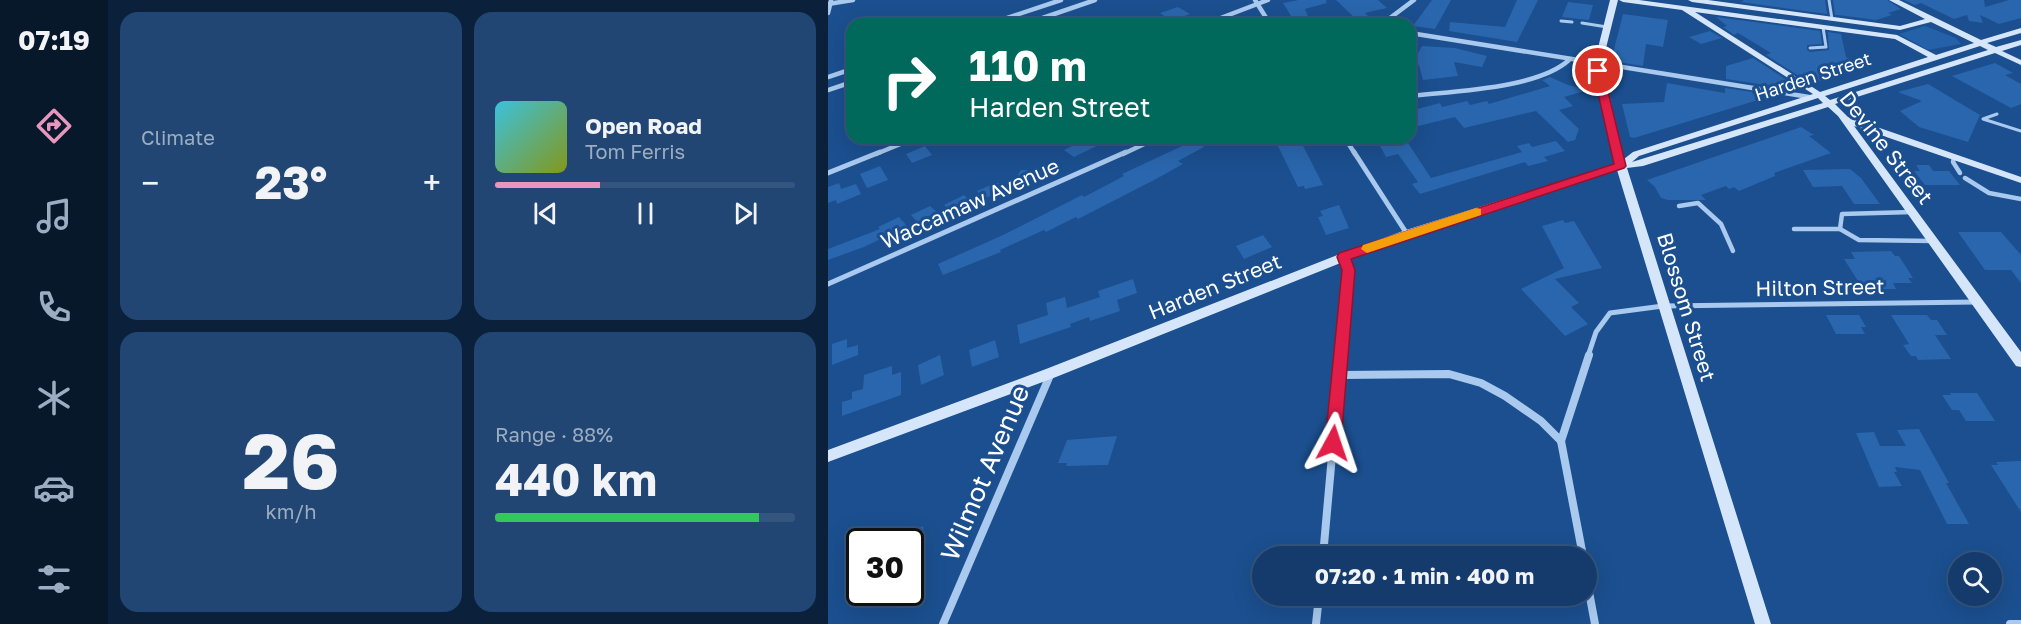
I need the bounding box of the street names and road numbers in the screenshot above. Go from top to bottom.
street label: Harden Street [1752,47,1874,105]
street label: Devine Street [1835,86,1939,209]
street label: Waccamaw Avenue [876,152,1063,254]
street label: Blossom Street [1652,229,1722,384]
street label: Harden Street [1144,248,1285,325]
street label: Hilton Street [1755,273,1885,301]
street label: Wilmot Avenue [934,380,1035,565]

